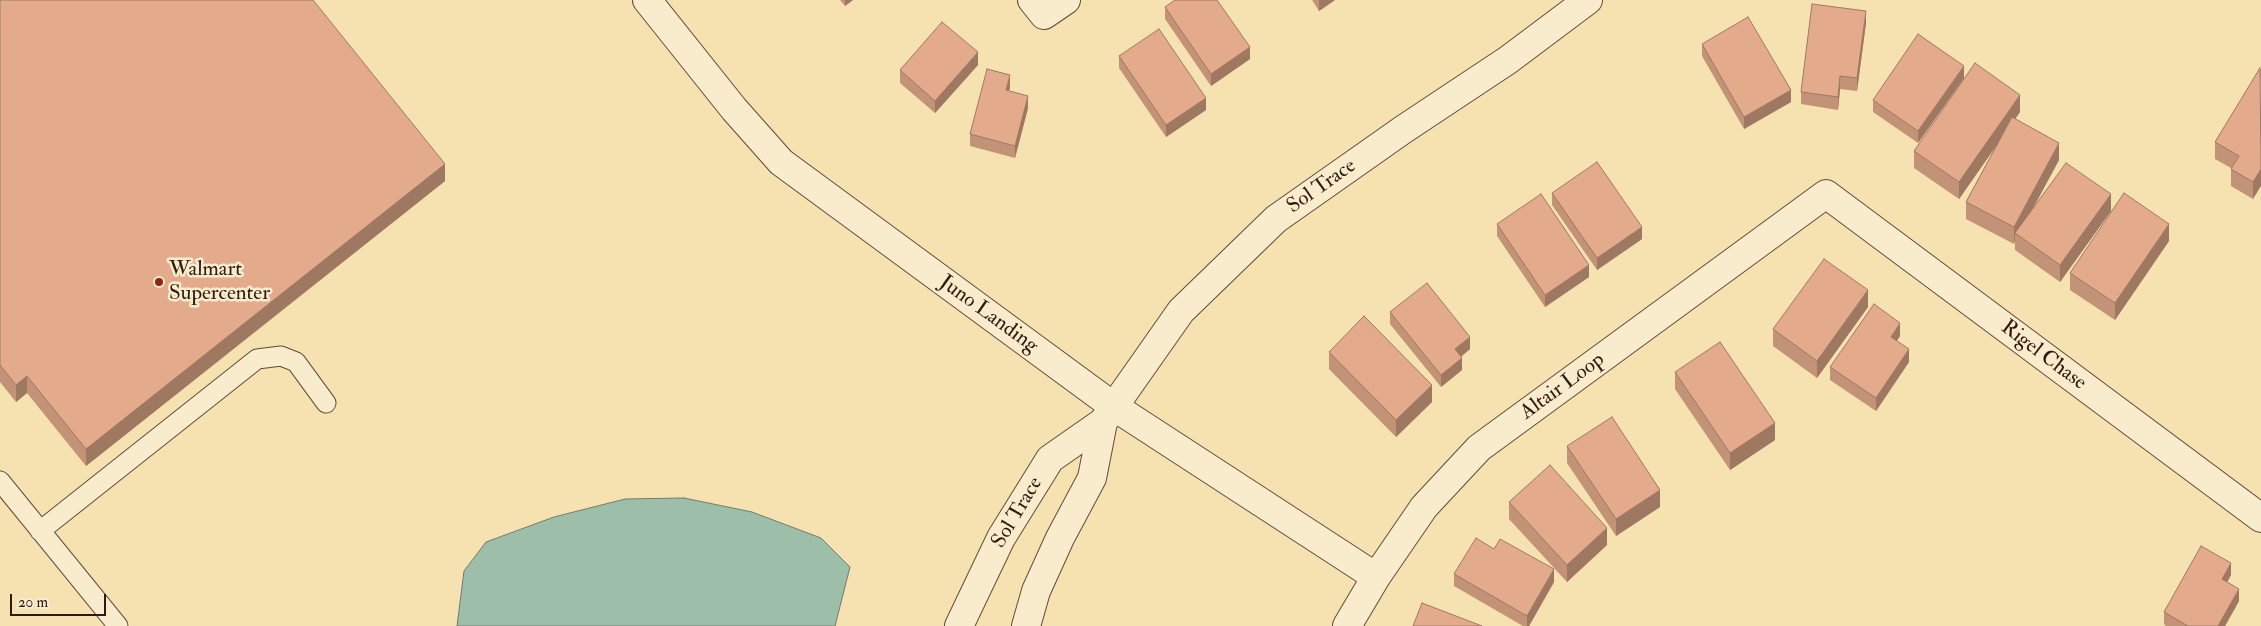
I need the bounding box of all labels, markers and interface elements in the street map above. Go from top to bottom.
street label: Sol Trace [1283,154,1361,220]
place label: Walmart Supercenter [169,257,270,307]
street label: Juno Landing [934,271,1042,359]
marker: Walmart Supercenter [153,276,165,288]
street label: Rigel Chase [1995,316,2091,396]
street label: Altair Loop [1516,348,1610,426]
street label: Sol Trace [987,473,1049,553]
scale bar [12,584,109,616]
text: 20 m [18,593,48,612]

